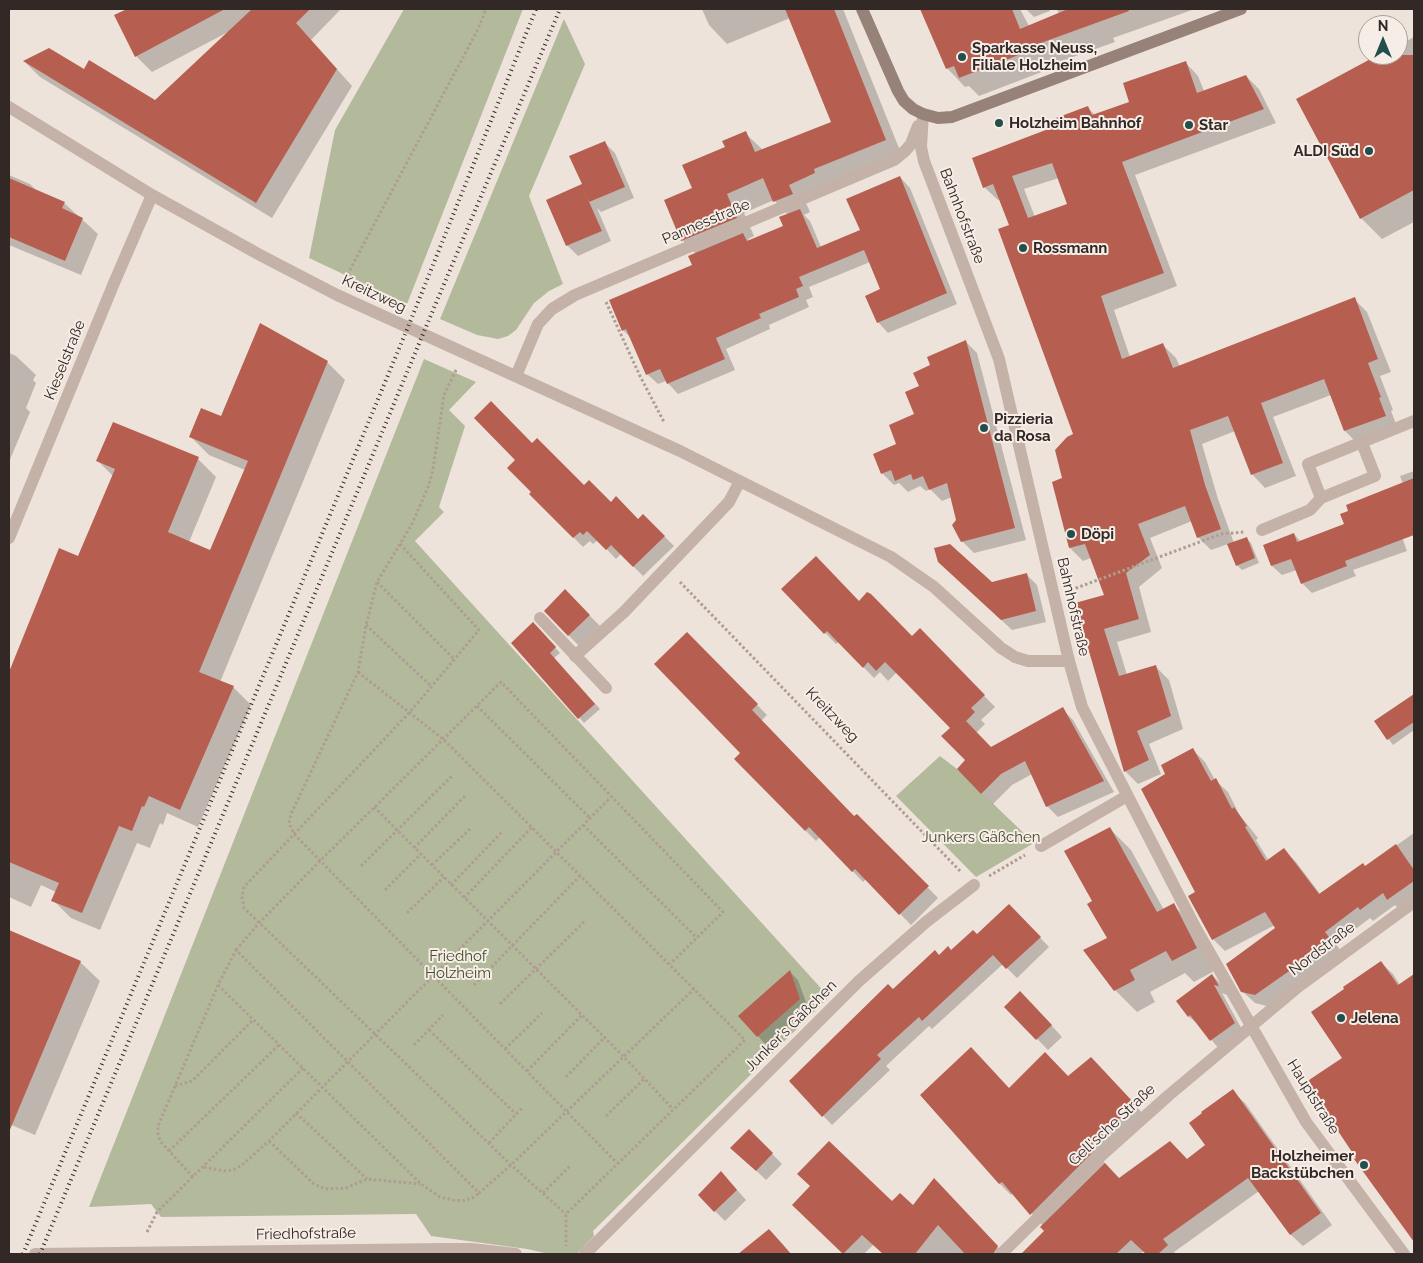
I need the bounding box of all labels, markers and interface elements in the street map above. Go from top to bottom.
north arrow [1358,15,1408,65]
text: N [1378,18,1388,34]
place label: Sparkasse Neuss, Filiale Holzheim [972,39,1097,74]
marker: Sparkasse Neuss, Filiale Holzheim [956,51,968,63]
place label: Holzheim Bahnhof [1009,114,1141,132]
place label: Star [1199,116,1228,134]
marker: Holzheim Bahnhof [993,117,1005,129]
marker: Star [1183,119,1195,131]
place label: ALDI Süd [1293,142,1359,160]
marker: ALDI Süd [1363,145,1375,157]
street label: Bahnhofstraße [936,166,988,266]
street label: Pannesstraße [659,195,753,249]
place label: Rossmann [1033,239,1107,257]
marker: Rossmann [1017,242,1029,254]
street label: Kreitzweg [339,271,409,317]
street label: Kieselstraße [41,317,89,403]
place label: Pizzieria da Rosa [994,410,1053,445]
marker: Pizzieria da Rosa [978,422,990,434]
place label: Döpi [1081,525,1114,543]
marker: Döpi [1065,528,1077,540]
street label: Bahnhofstraße [1053,556,1093,658]
street label: Kreitzweg [802,684,862,746]
park label: Junkers Gäßchen [921,828,1041,846]
street label: Nordstraße [1286,918,1358,980]
park label: Friedhof Holzheim [425,947,491,982]
street label: Junker's Gäßchen [741,976,841,1076]
place label: Jelena [1351,1009,1399,1027]
marker: Jelena [1335,1012,1347,1024]
street label: Hauptstraße [1283,1056,1343,1138]
street label: Gell'sche Straße [1065,1080,1159,1170]
place label: Holzheimer Backstübchen [1251,1147,1354,1182]
marker: Holzheimer Backstübchen [1358,1159,1370,1171]
street label: Friedhofstraße [256,1224,356,1244]

